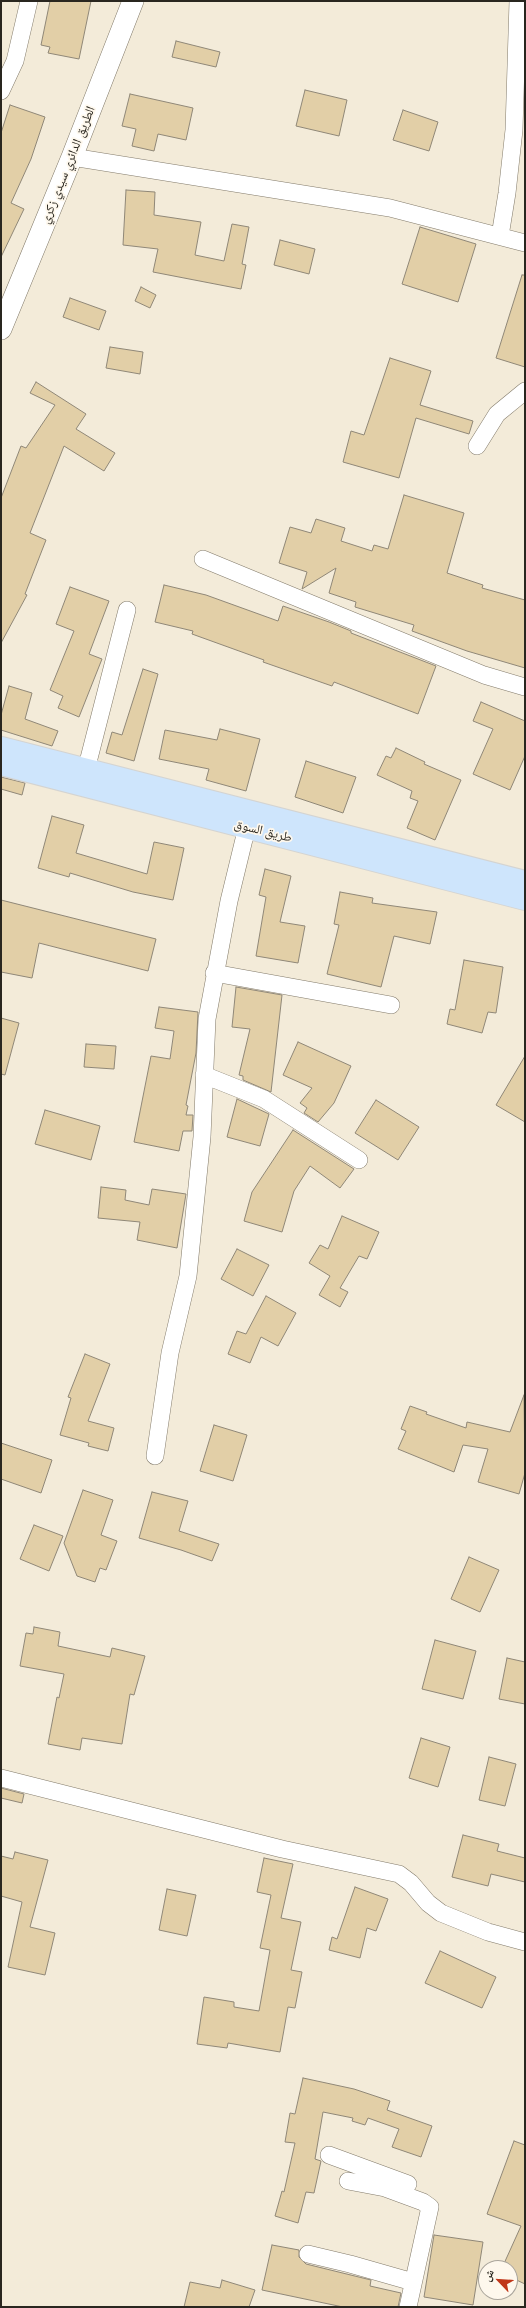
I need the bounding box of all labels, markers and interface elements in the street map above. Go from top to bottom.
street label: الطريق الدائري سيدي زكري [37,104,99,226]
street label: طريق السوق [233,816,293,846]
north arrow [478,2260,518,2300]
text: ش [478,2267,497,2284]

